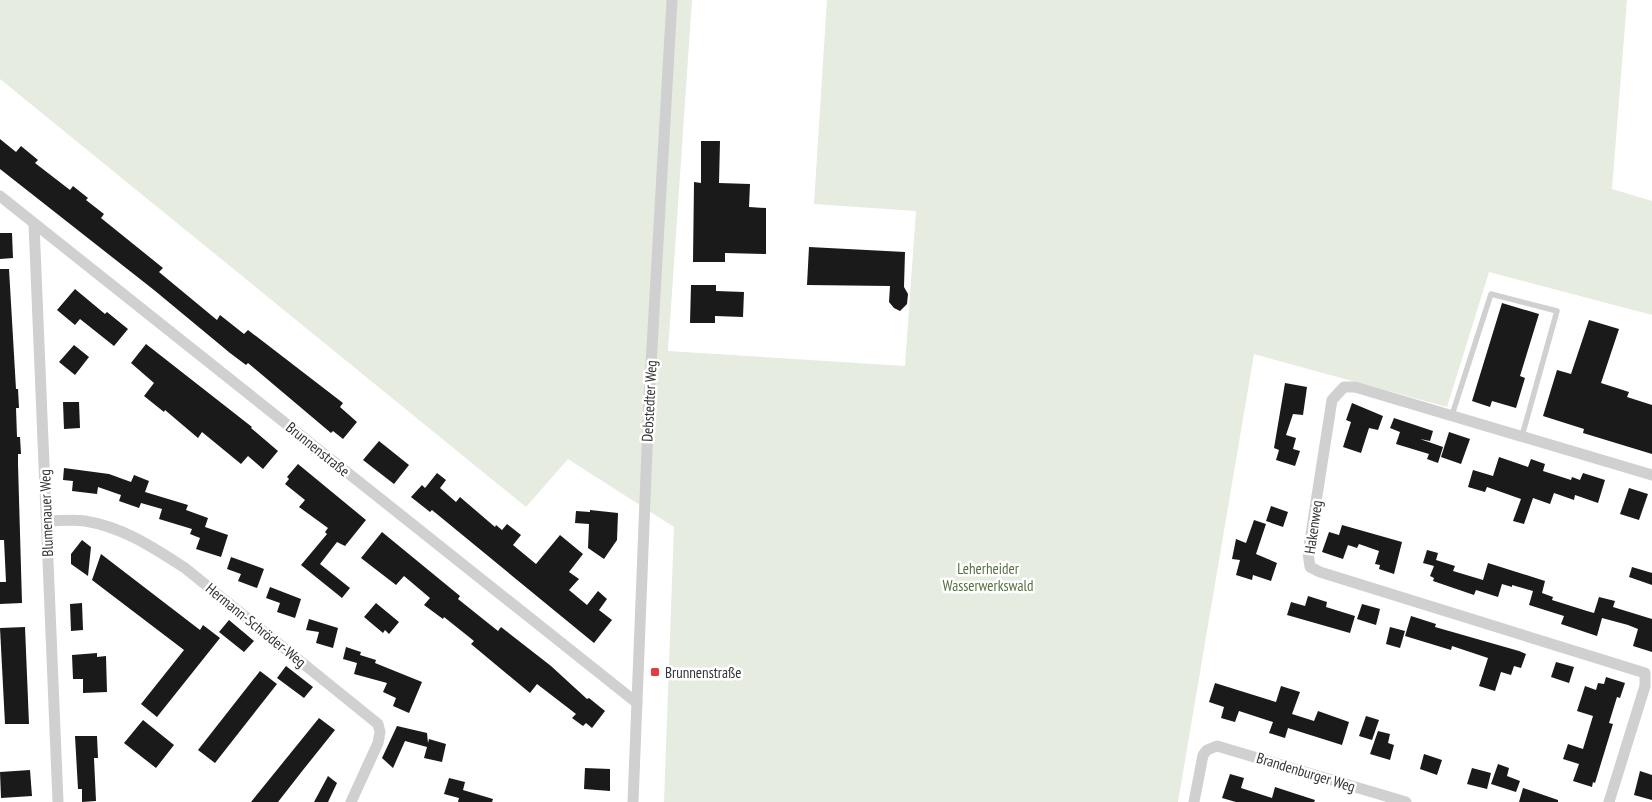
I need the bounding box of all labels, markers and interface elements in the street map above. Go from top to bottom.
street label: Debstedter Weg [637,360,661,442]
street label: Brunnenstraße [282,418,354,480]
street label: Blumenauer Weg [35,469,57,557]
street label: Hakenweg [1300,499,1326,555]
park label: Leherheider Wasserwerkswald [943,559,1033,595]
street label: Hermann-Schröder-Weg [202,579,310,671]
place label: Brunnenstraße [665,663,741,682]
marker: Brunnenstraße [649,666,661,678]
street label: Brandenburger Weg [1254,748,1358,796]

